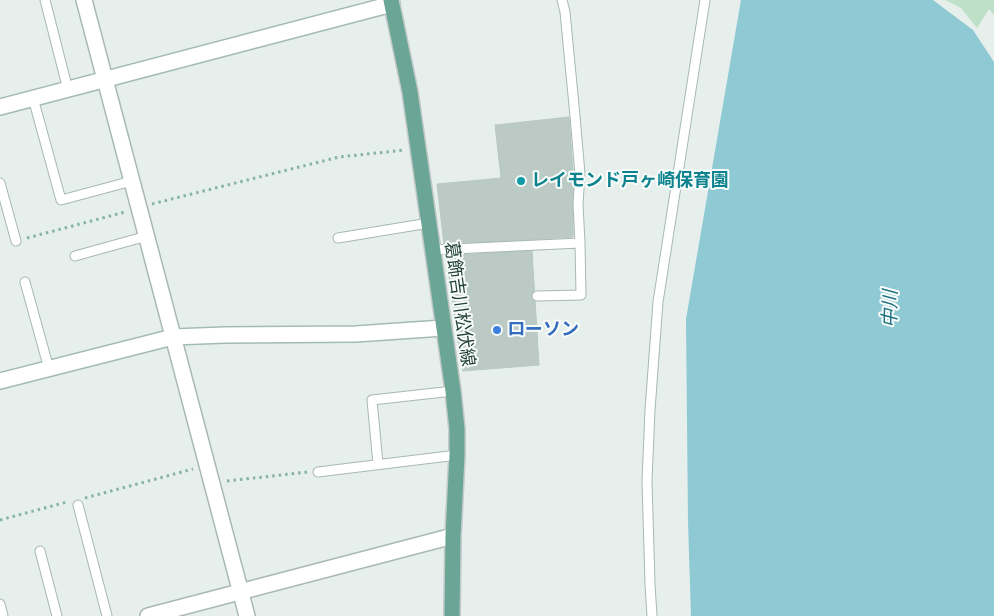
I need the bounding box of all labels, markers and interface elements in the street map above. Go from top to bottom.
place label: レイモンド戸ヶ崎保育園 [531,170,729,192]
marker: レイモンド戸ヶ崎保育園 [515,175,527,187]
street label: 葛飾吉川松伏線 [440,240,478,368]
water label: 中川 [879,290,903,328]
place label: ローソン [507,319,579,341]
marker: ローソン [491,324,503,336]

